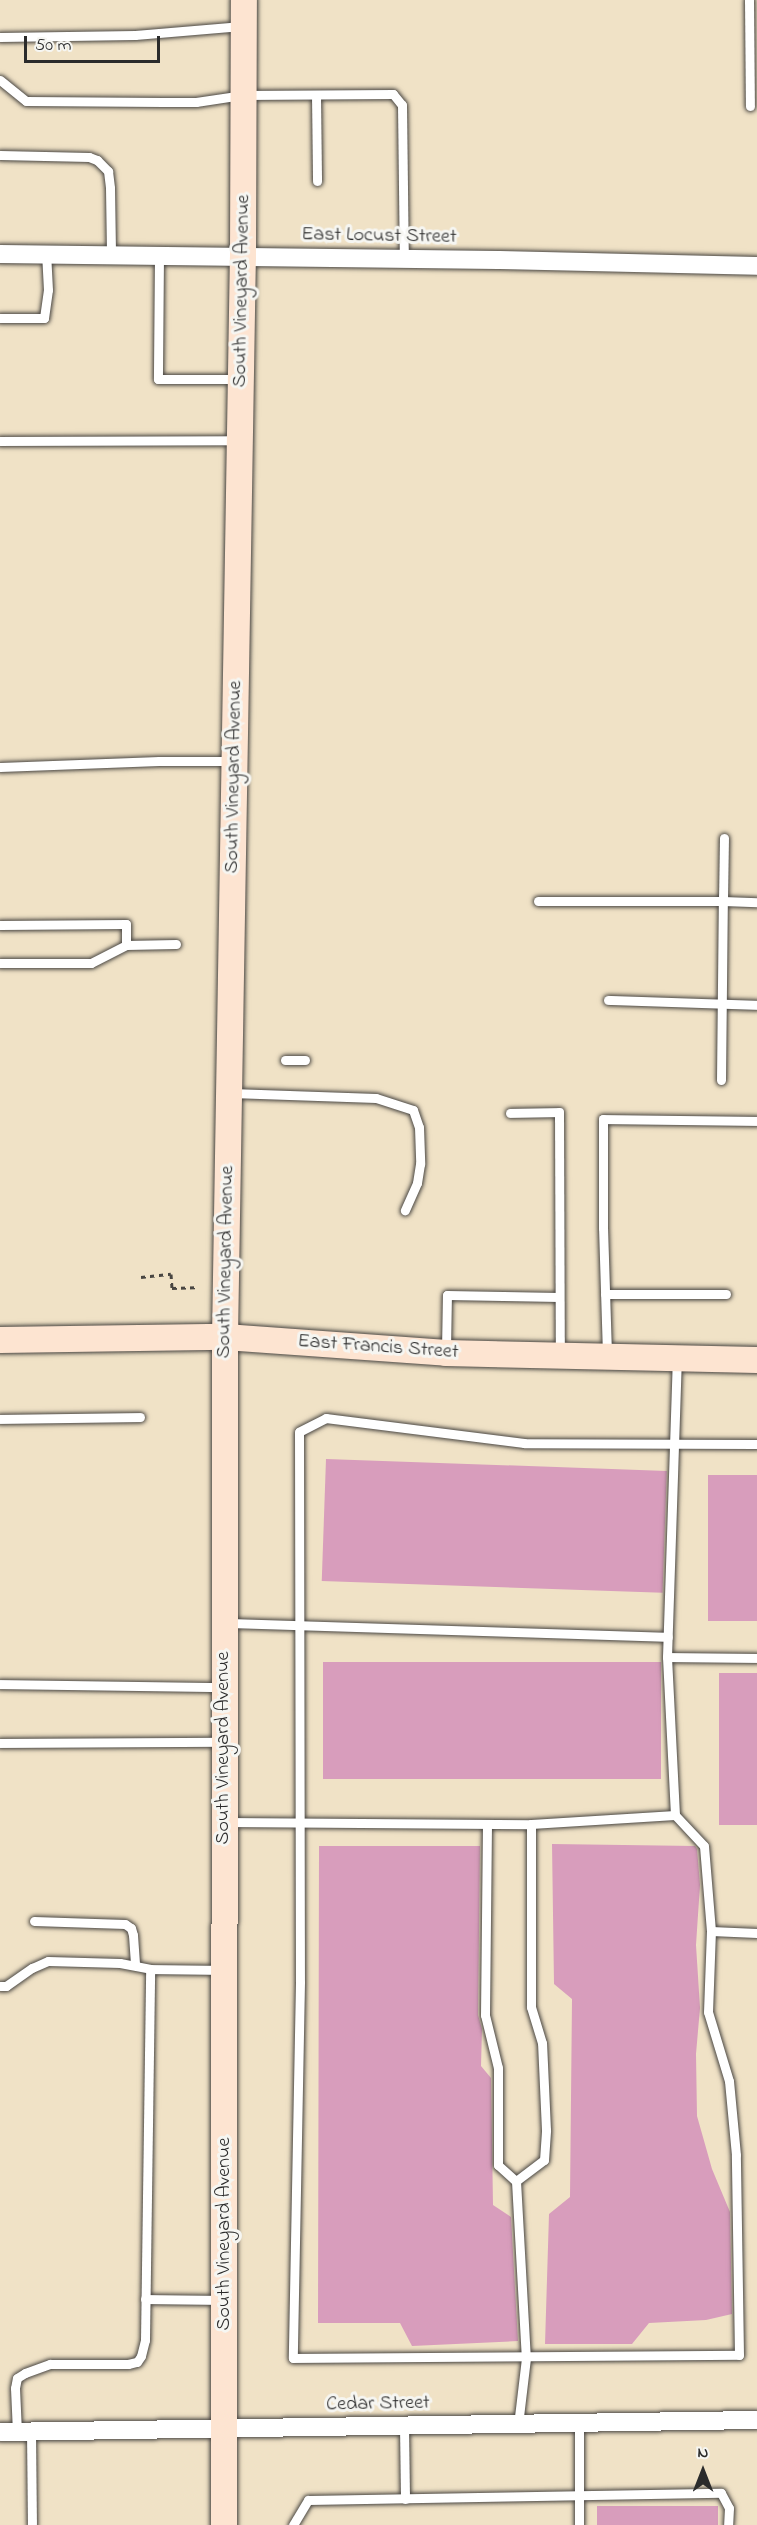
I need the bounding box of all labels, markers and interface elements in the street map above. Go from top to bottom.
scale bar [27,24,164,62]
text: 50 m [35,33,72,59]
street label: South Vineyard Avenue [228,194,256,388]
street label: East Locust Street [301,223,457,249]
street label: South Vineyard Avenue [220,680,248,874]
street label: South Vineyard Avenue [212,1165,240,1359]
street label: East Francis Street [297,1329,459,1365]
street label: South Vineyard Avenue [211,1652,235,1844]
street label: South Vineyard Avenue [212,2138,236,2330]
street label: Cedar Street [326,2391,430,2417]
north arrow [673,2441,733,2501]
text: N [698,2441,708,2465]

